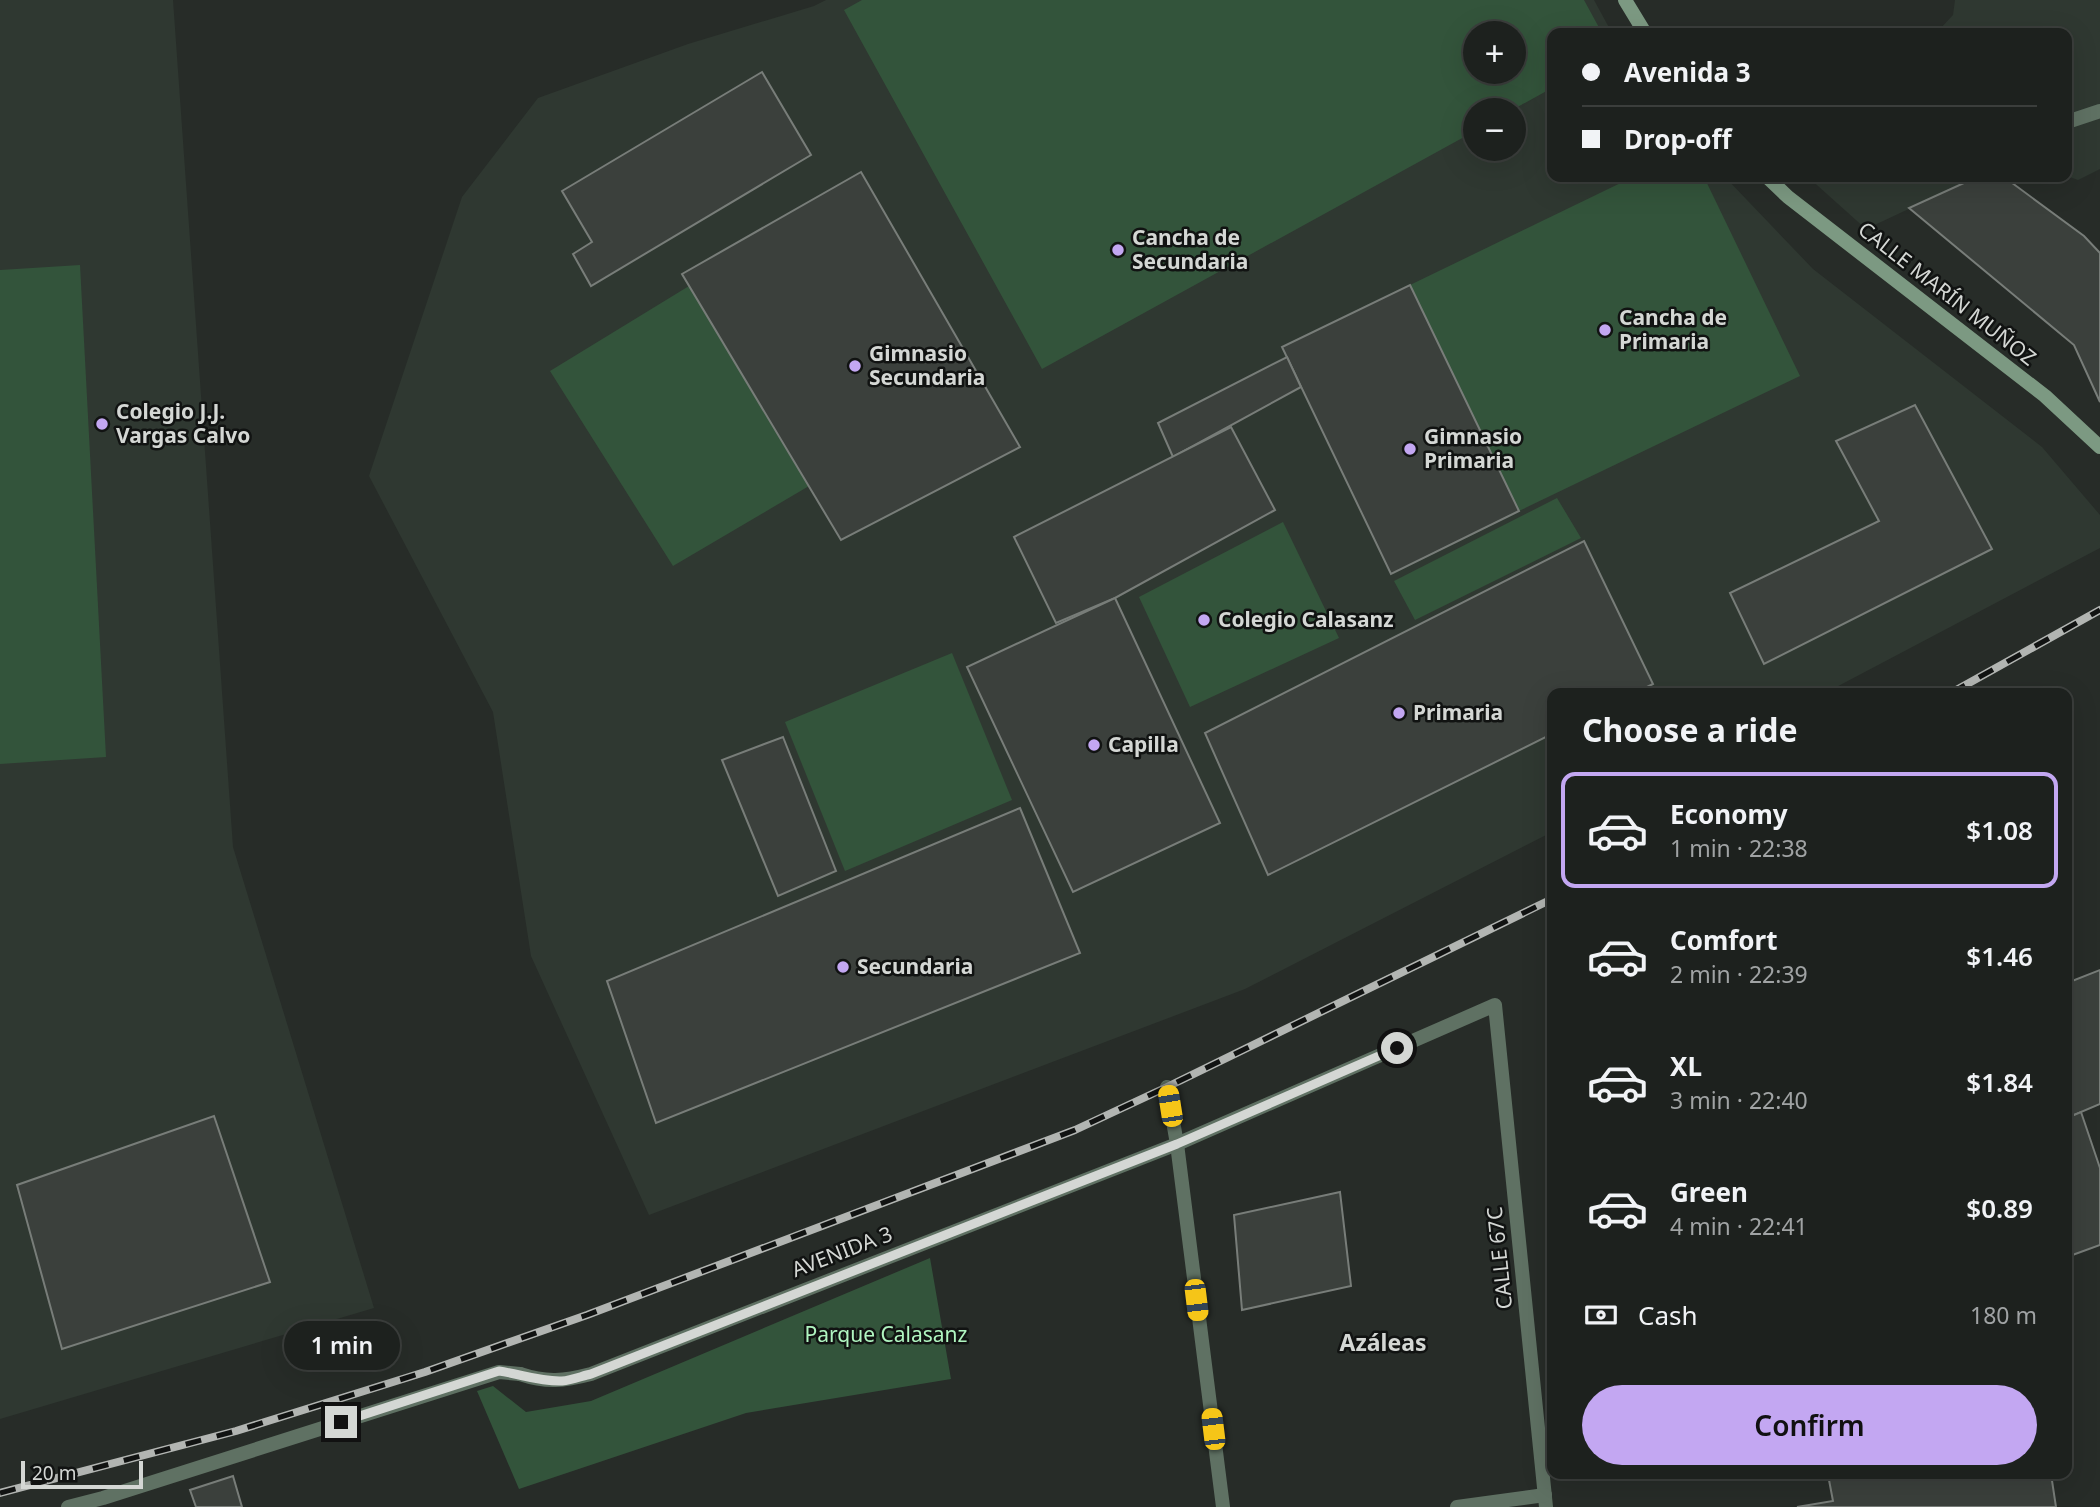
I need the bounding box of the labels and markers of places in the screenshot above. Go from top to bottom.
place label: Cancha de Secundaria [1132,223,1248,275]
marker: Cancha de Secundaria [1110,242,1126,258]
place label: Cancha de Primaria [1619,303,1727,355]
marker: Cancha de Primaria [1597,322,1613,338]
place label: Gimnasio Secundaria [869,339,985,391]
marker: Gimnasio Secundaria [847,358,863,374]
place label: Colegio J.J. Vargas Calvo [116,397,250,449]
marker: Colegio J.J. Vargas Calvo [94,416,110,432]
place label: Gimnasio Primaria [1424,422,1522,474]
marker: Gimnasio Primaria [1402,441,1418,457]
place label: Colegio Calasanz [1218,605,1394,633]
marker: Colegio Calasanz [1196,612,1212,628]
place label: Primaria [1413,698,1503,726]
marker: Primaria [1391,705,1407,721]
place label: Capilla [1108,730,1179,758]
marker: Capilla [1086,737,1102,753]
place label: Secundaria [857,952,973,980]
marker: Secundaria [835,959,851,975]

